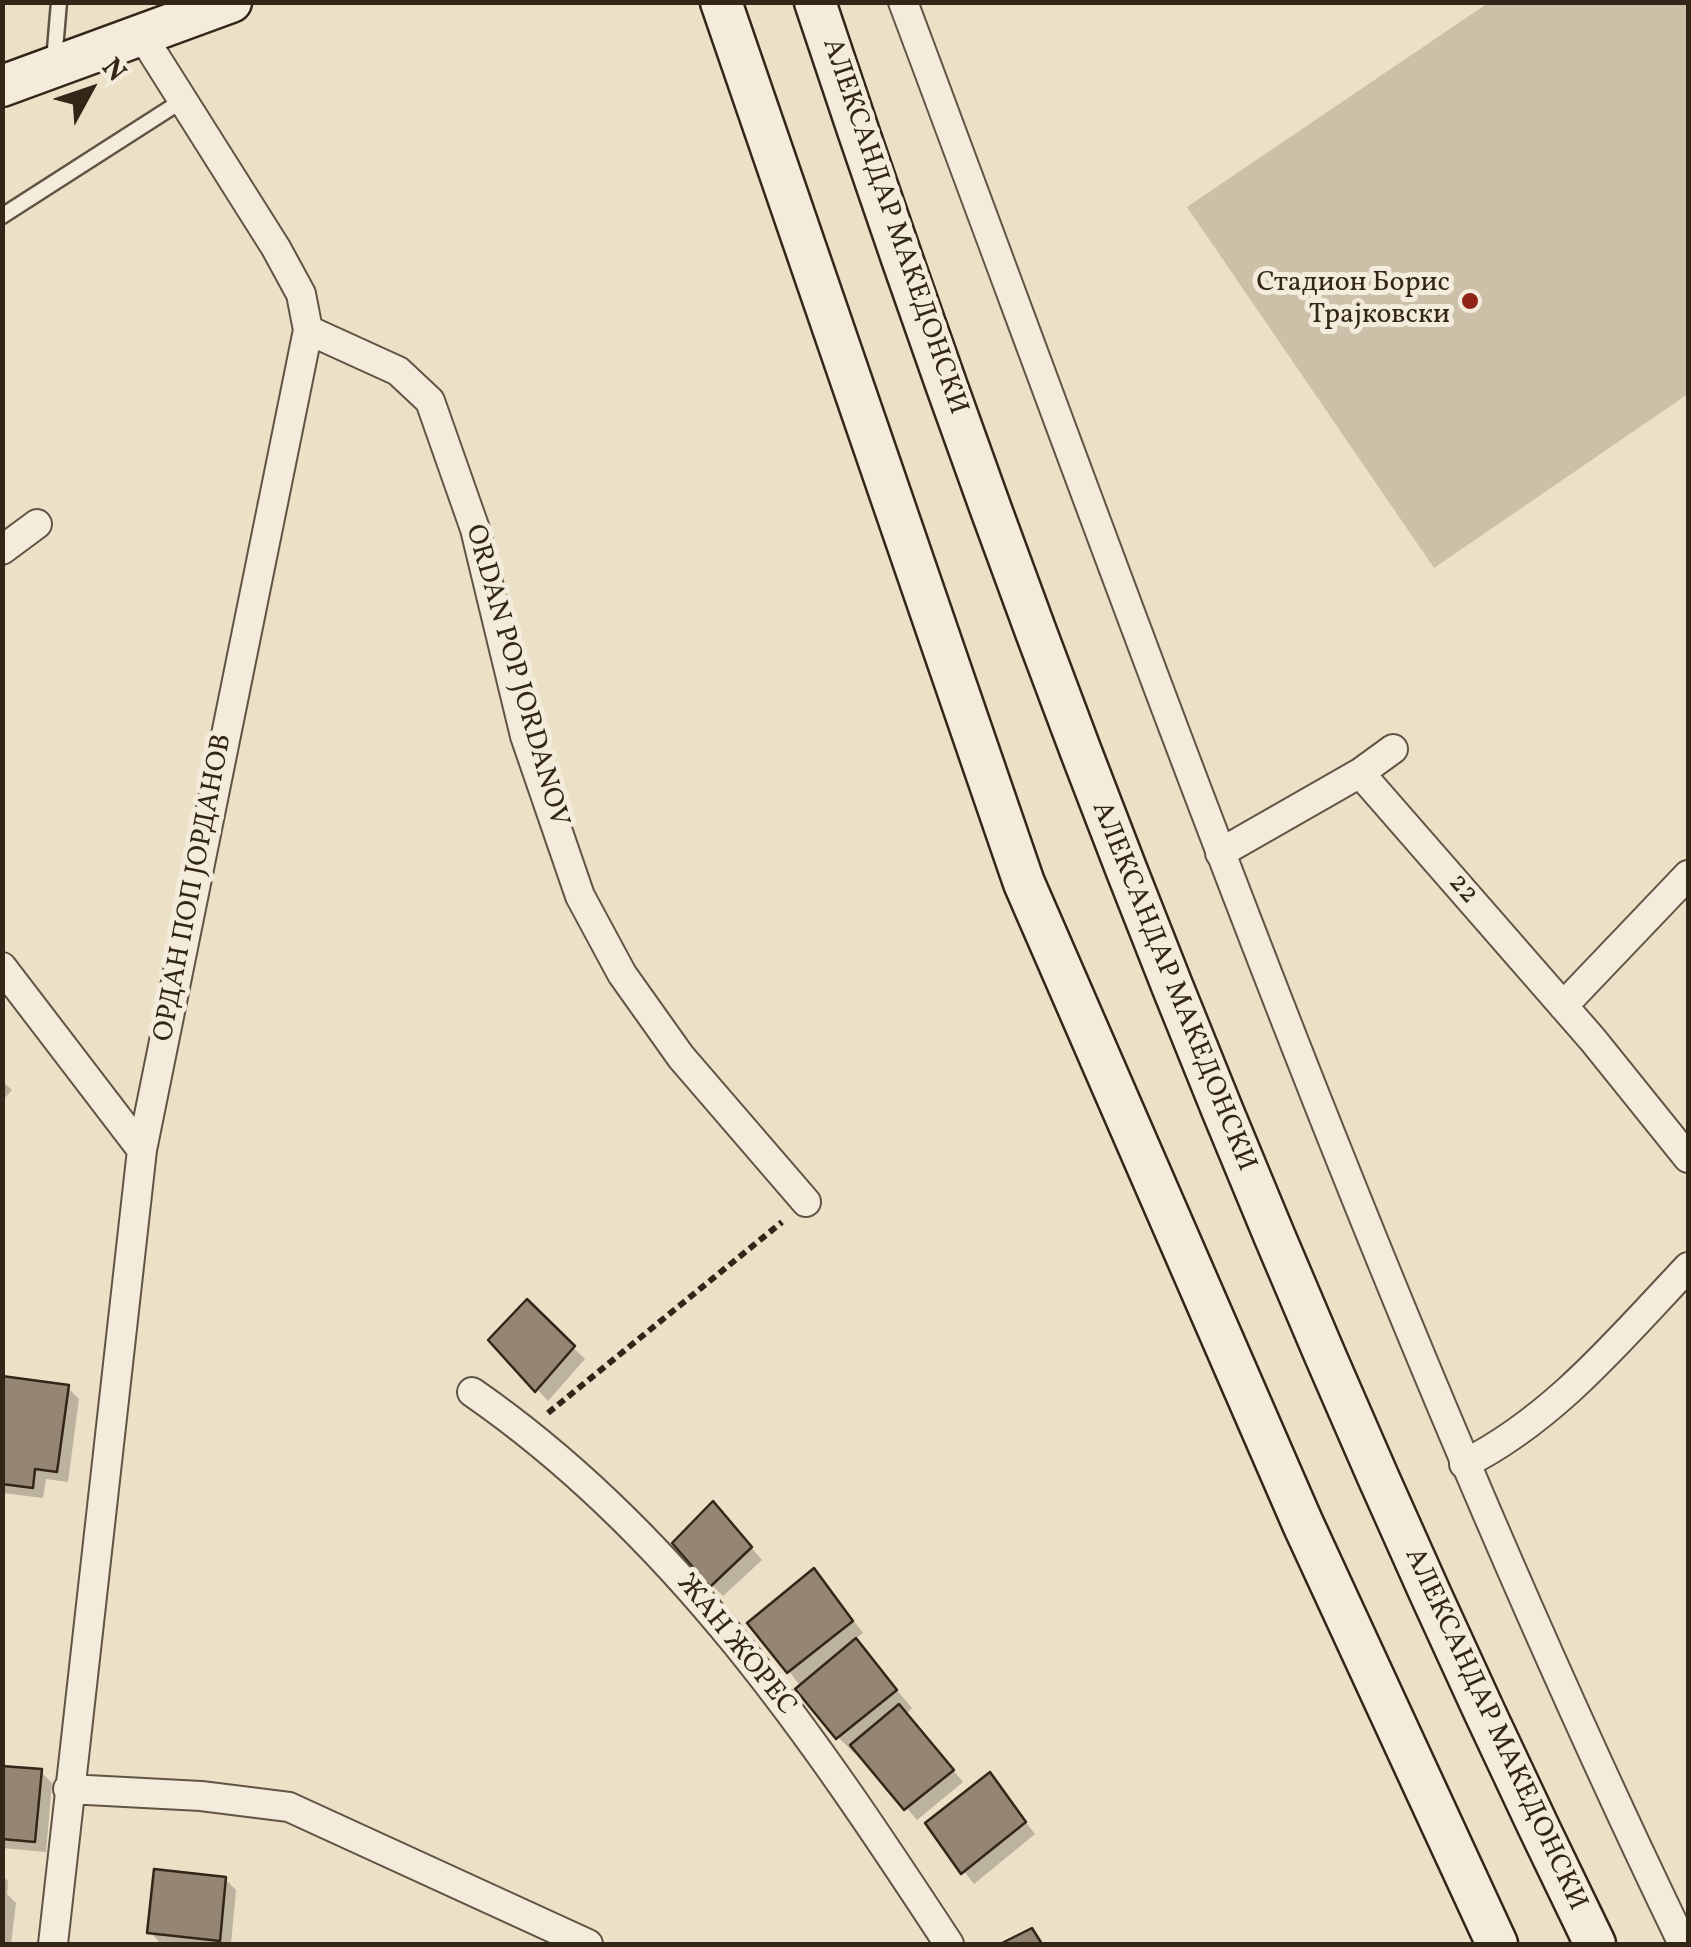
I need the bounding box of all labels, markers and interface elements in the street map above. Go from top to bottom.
street label: АЛЕКСАНДАР МАКЕДОНСКИ [813,34,973,420]
north arrow [40,40,140,140]
text: N [92,50,135,91]
place label: Стадион Борис Трајковски [1257,268,1450,334]
marker: Стадион Борис Трајковски [1459,290,1481,312]
street label: ORDAN POP JORDANOV [456,521,574,831]
street label: ОРДАН ПОП ЈОРДАНОВ [149,731,241,1045]
street label: АЛЕКСАНДАР МАКЕДОНСКИ [1082,797,1262,1177]
street label: 22 [1439,868,1485,912]
street label: АЛЕКСАНДАР МАКЕДОНСКИ [1395,1544,1593,1916]
street label: ЖАН ЖОРЕС [668,1569,802,1723]

